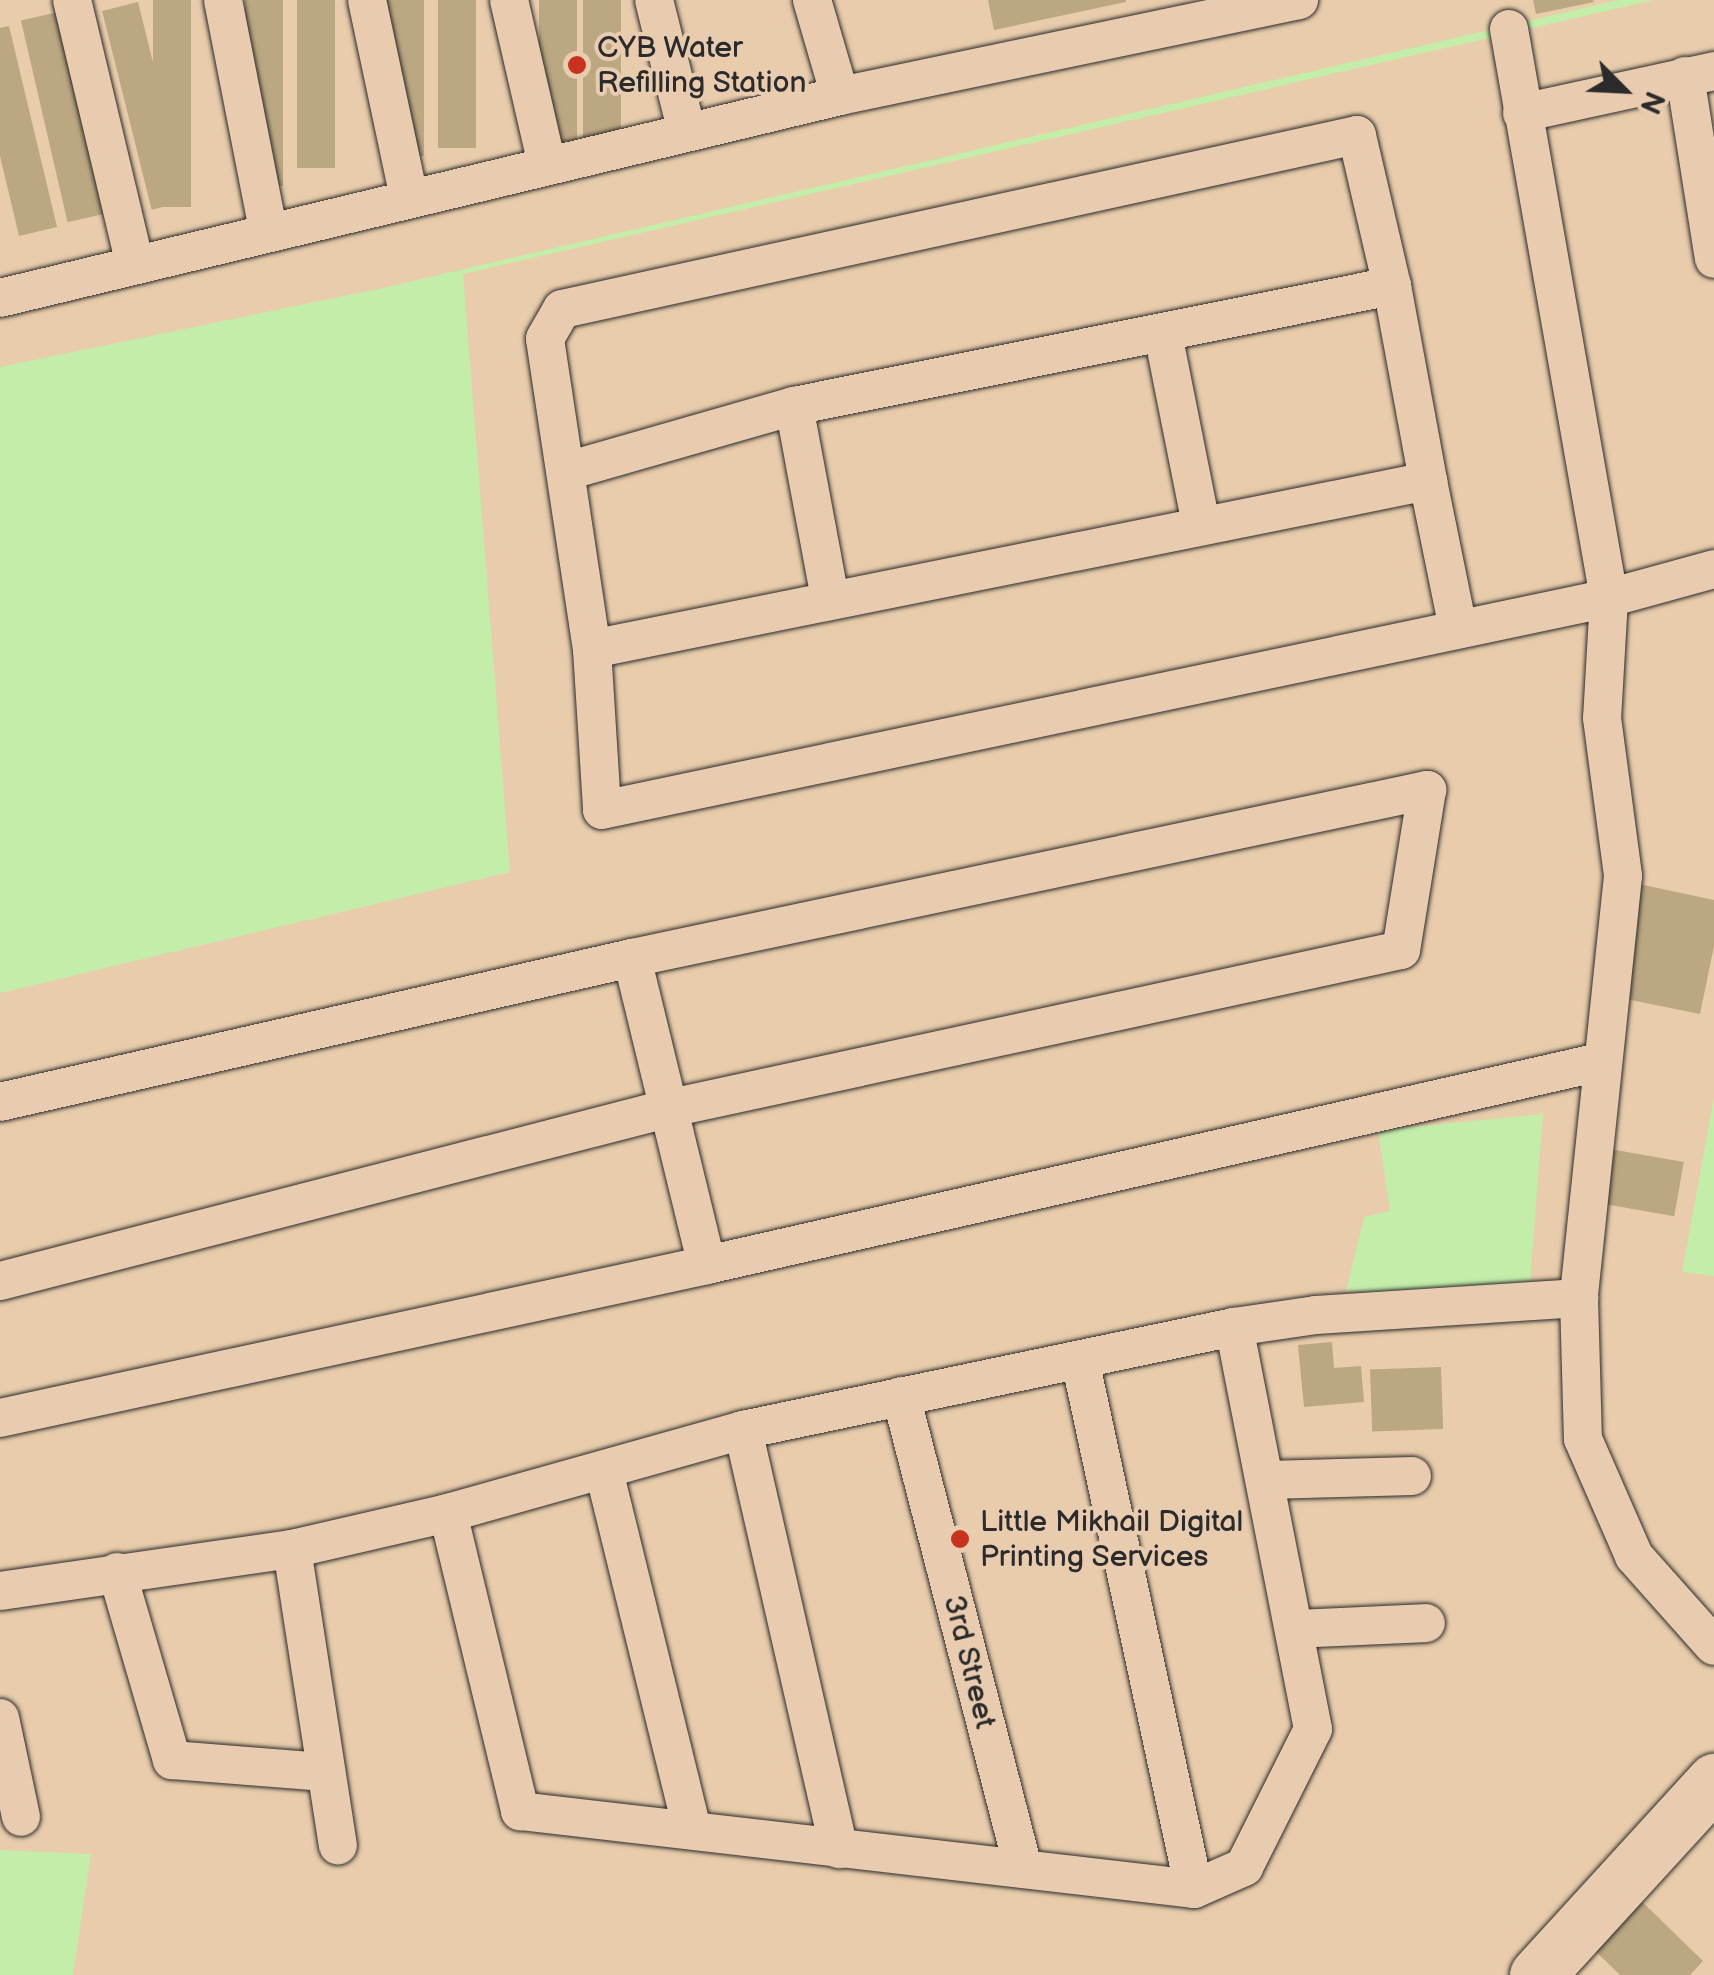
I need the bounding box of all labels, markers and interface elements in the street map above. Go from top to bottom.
place label: CYB Water Refilling Station [597,30,807,100]
north arrow [1574,40,1674,140]
marker: CYB Water Refilling Station [566,54,588,76]
text: N [1633,86,1671,119]
place label: Little Mikhail Digital Printing Services [980,1504,1243,1574]
marker: Little Mikhail Digital Printing Services [949,1528,971,1550]
street label: 3rd Street [935,1591,1003,1733]

